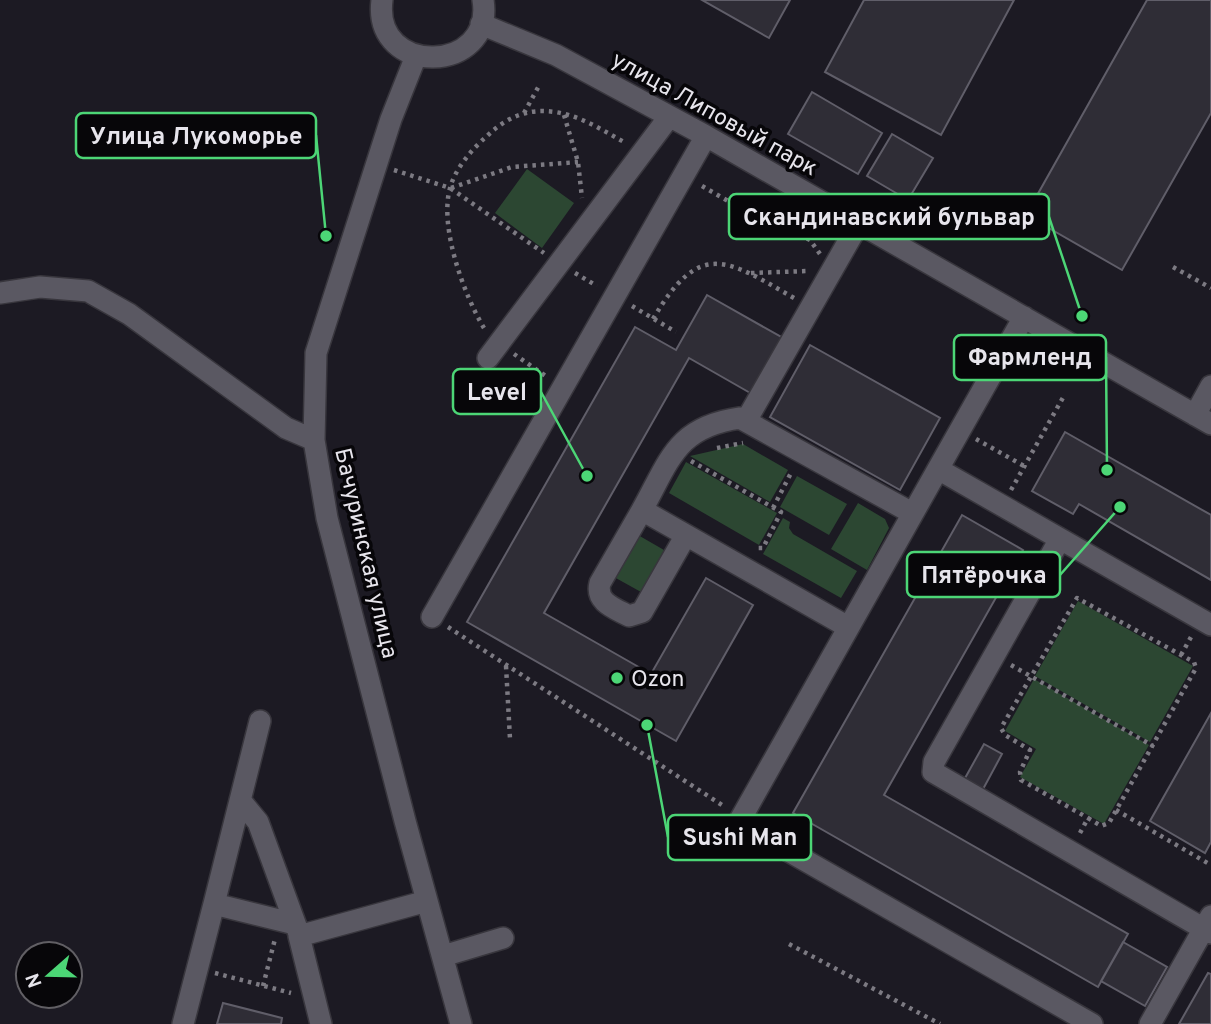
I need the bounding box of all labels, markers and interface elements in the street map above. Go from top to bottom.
street label: улица Липовый парк [606,46,822,184]
callout: Улица Лукоморье [76,113,316,158]
text: Улица Лукоморье [90,123,302,153]
callout: Скандинавский бульвар [729,194,1049,239]
text: Скандинавский бульвар [743,204,1035,234]
callout: Фармленд [954,335,1106,380]
text: Фармленд [968,344,1092,374]
callout: Level [453,369,541,414]
text: Level [467,379,527,409]
street label: Бачуринская улица [326,446,403,662]
callout: Пятёрочка [907,552,1060,597]
text: Пятёрочка [921,562,1047,592]
place label: Ozon [631,666,684,695]
marker: Ozon [609,670,625,686]
callout: Sushi Man [668,815,811,860]
text: Sushi Man [683,824,797,854]
north arrow [14,940,84,1010]
text: N [21,970,49,991]

